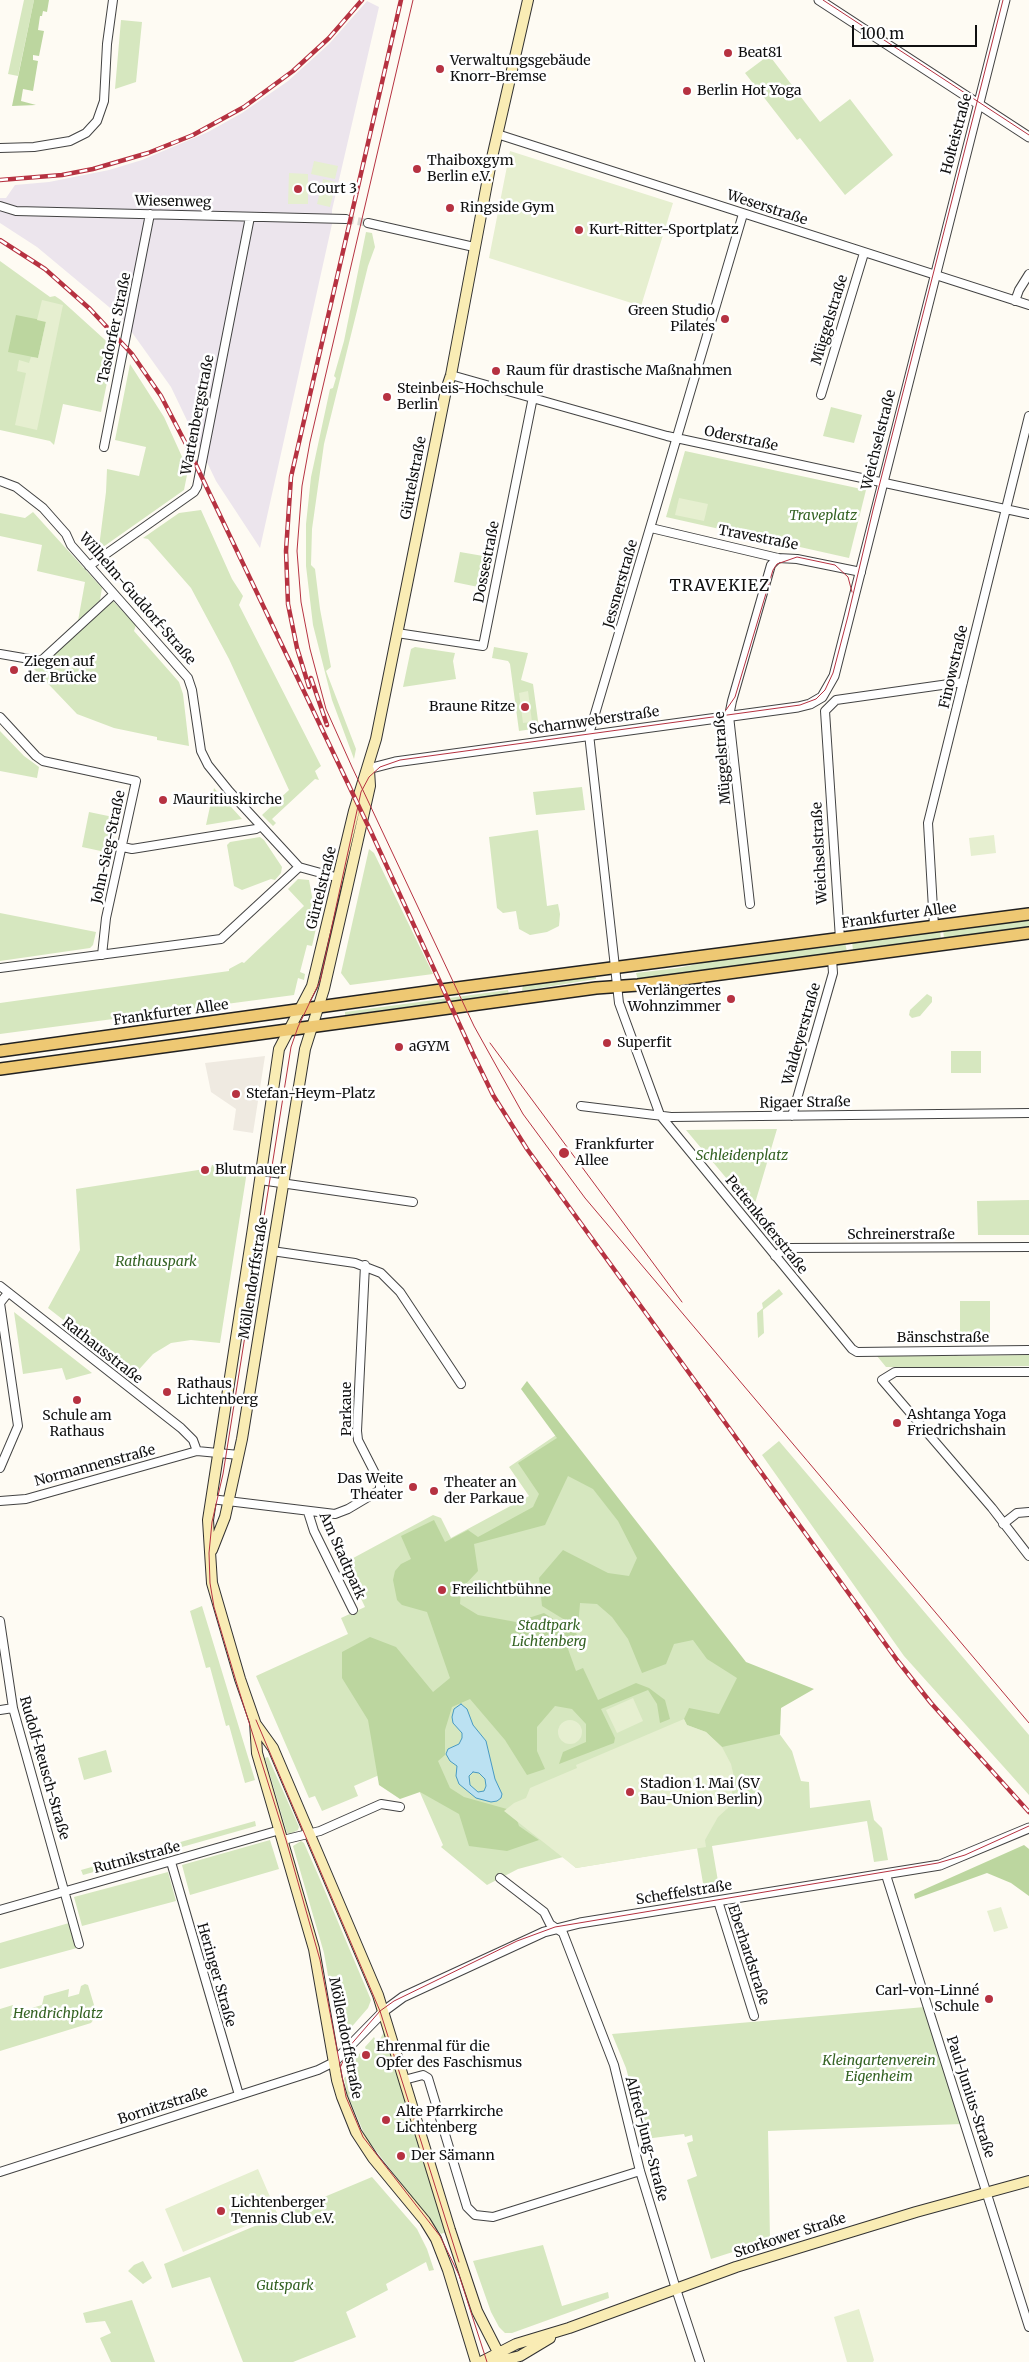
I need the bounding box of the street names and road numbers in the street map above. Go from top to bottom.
street label: Holteistraße [938,92,976,176]
street label: Weserstraße [725,187,809,229]
street label: Wiesenweg [135,193,211,211]
street label: Tasdorfer Straße [95,271,135,385]
street label: Müggelstraße [808,273,852,367]
street label: Wartenbergstraße [178,353,218,477]
street label: Weichselstraße [858,388,900,492]
street label: Oderstraße [703,423,779,455]
street label: Gürtelstraße [398,435,430,521]
street label: Dossestraße [471,520,503,604]
street label: Travestraße [717,522,799,554]
street label: Wilhelm-Guddorf-Straße [75,530,199,668]
street label: Jessnerstraße [600,538,642,630]
street label: Finowstraße [936,624,972,710]
street label: Scharnweberstraße [528,704,660,738]
street label: Müggelstraße [711,711,735,805]
street label: John-Sieg-Straße [89,789,129,905]
street label: Weichselstraße [809,801,831,905]
street label: Gürtelstraße [304,845,340,931]
street label: Frankfurter Allee [840,900,958,932]
street label: Waldeyerstraße [779,981,825,1087]
street label: Frankfurter Allee [112,997,230,1029]
street label: Rigaer Straße [759,1094,851,1112]
street label: Pettenkoferstraße [721,1173,811,1277]
street label: Möllendorffstraße [236,1216,272,1340]
street label: Schreinerstraße [847,1227,955,1243]
street label: Rathausstraße [58,1314,146,1388]
street label: Bänschstraße [897,1330,989,1346]
street label: Parkaue [339,1382,355,1436]
street label: Normannenstraße [33,1442,157,1490]
street label: Am Stadtpark [315,1510,369,1602]
street label: Rudolf-Reusch-Straße [15,1694,73,1842]
street label: Rutnikstraße [92,1838,182,1878]
street label: Scheffelstraße [635,1877,733,1909]
street label: Eberhardstraße [724,1903,772,2007]
street label: Heringer Straße [193,1921,239,2029]
street label: Möllendorffstraße [325,1976,365,2100]
street label: Paul-Junius-Straße [942,2034,998,2160]
street label: Alfred-Jung-Straße [621,2075,671,2203]
street label: Bornitzstraße [116,2084,210,2128]
street label: Storkower Straße [732,2210,848,2262]

